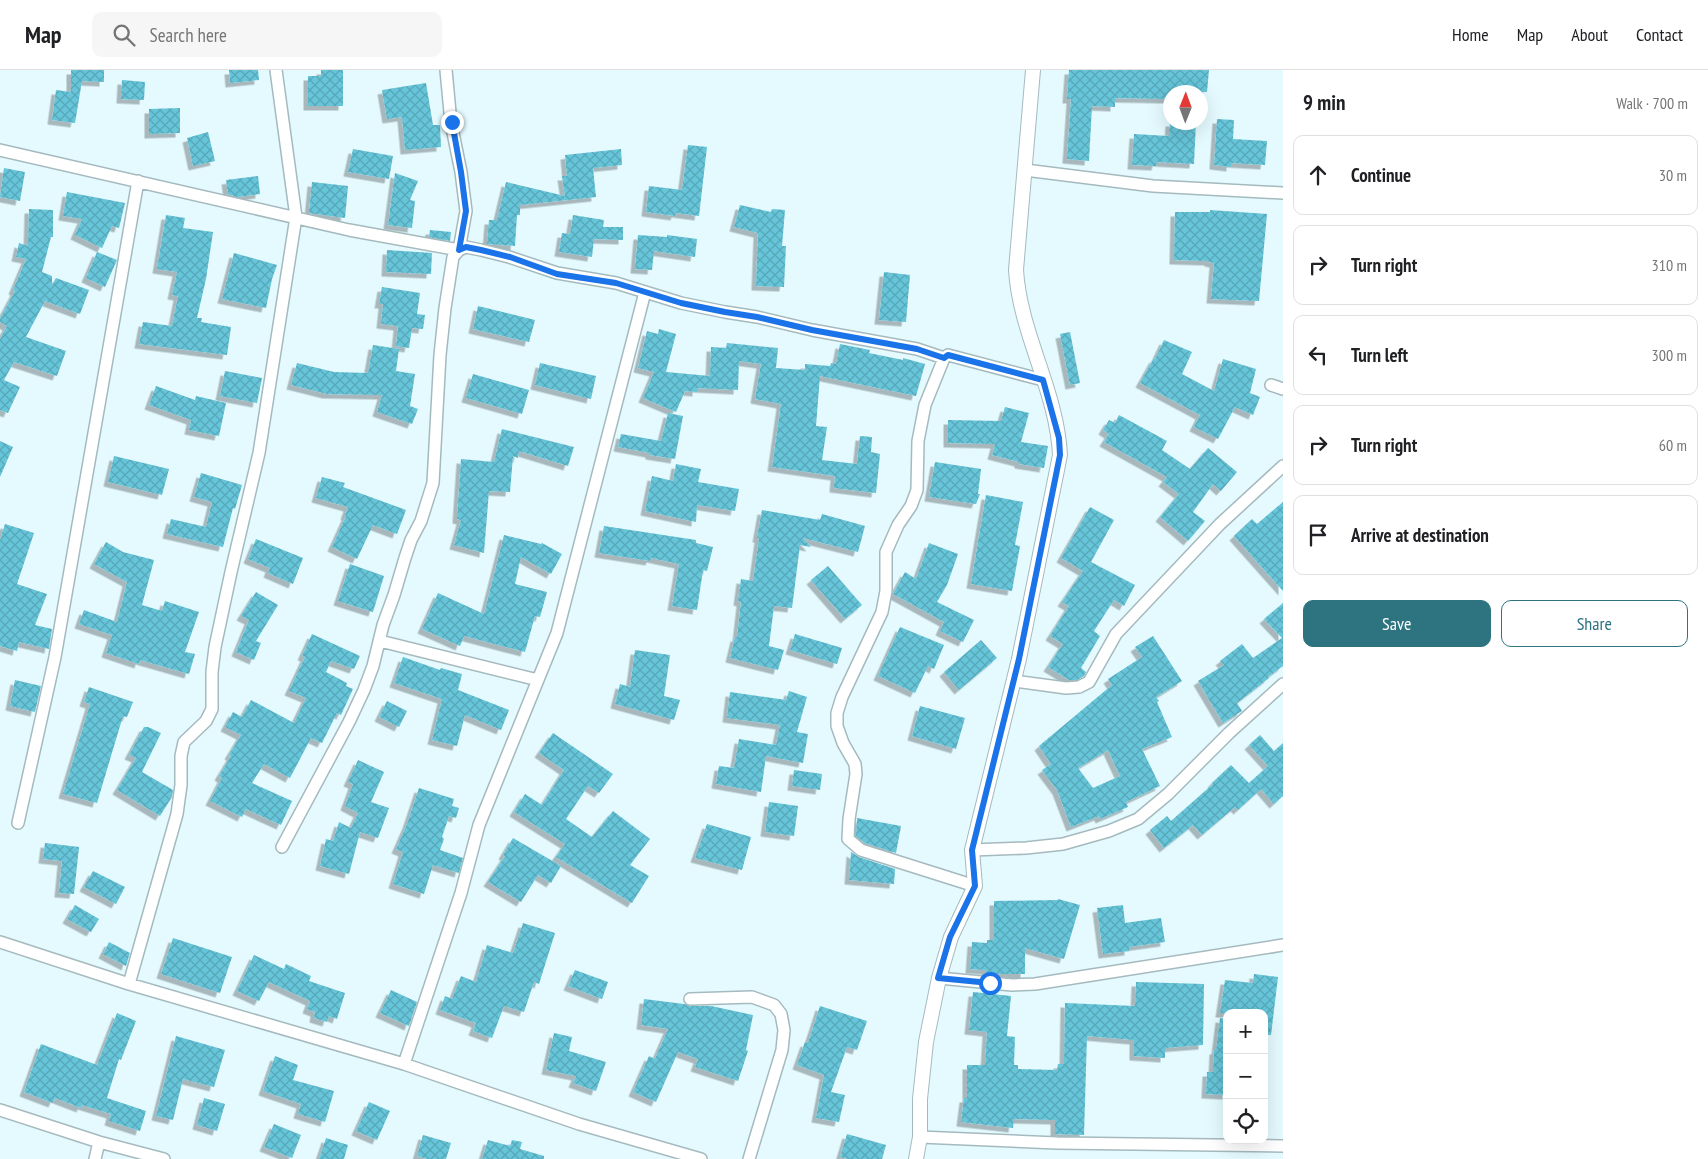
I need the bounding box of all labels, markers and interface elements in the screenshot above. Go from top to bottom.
search box [92,12,442,57]
text: Map [25,19,62,50]
icon: search [110,21,138,49]
text: Search here [150,23,227,47]
text: Home [1452,23,1489,46]
text: Map [1517,23,1543,46]
text: About [1571,23,1608,46]
text: Contact [1636,23,1683,46]
north arrow [1163,85,1208,130]
text: 9 min [1303,89,1345,116]
text: Walk · 700 m [1616,93,1688,113]
route end [441,111,464,134]
icon: ahead [1304,161,1332,189]
text: Continue [1351,163,1411,187]
text: 30 m [1659,165,1687,185]
icon: right [1304,251,1332,279]
text: Turn right [1351,253,1417,277]
text: 310 m [1652,255,1687,275]
icon: left [1304,341,1332,369]
text: Turn left [1351,343,1408,367]
text: 300 m [1652,345,1687,365]
icon: right [1304,431,1332,459]
text: Turn right [1351,433,1417,457]
text: 60 m [1659,435,1687,455]
icon: arrive [1304,521,1332,549]
text: Arrive at destination [1351,523,1489,547]
button: Save [1303,600,1491,647]
button: Share [1501,600,1688,647]
route start [979,972,1002,995]
map controls [1223,1009,1268,1144]
button: + [1223,1009,1268,1054]
button: − [1223,1054,1268,1099]
button: locate [1223,1099,1268,1144]

